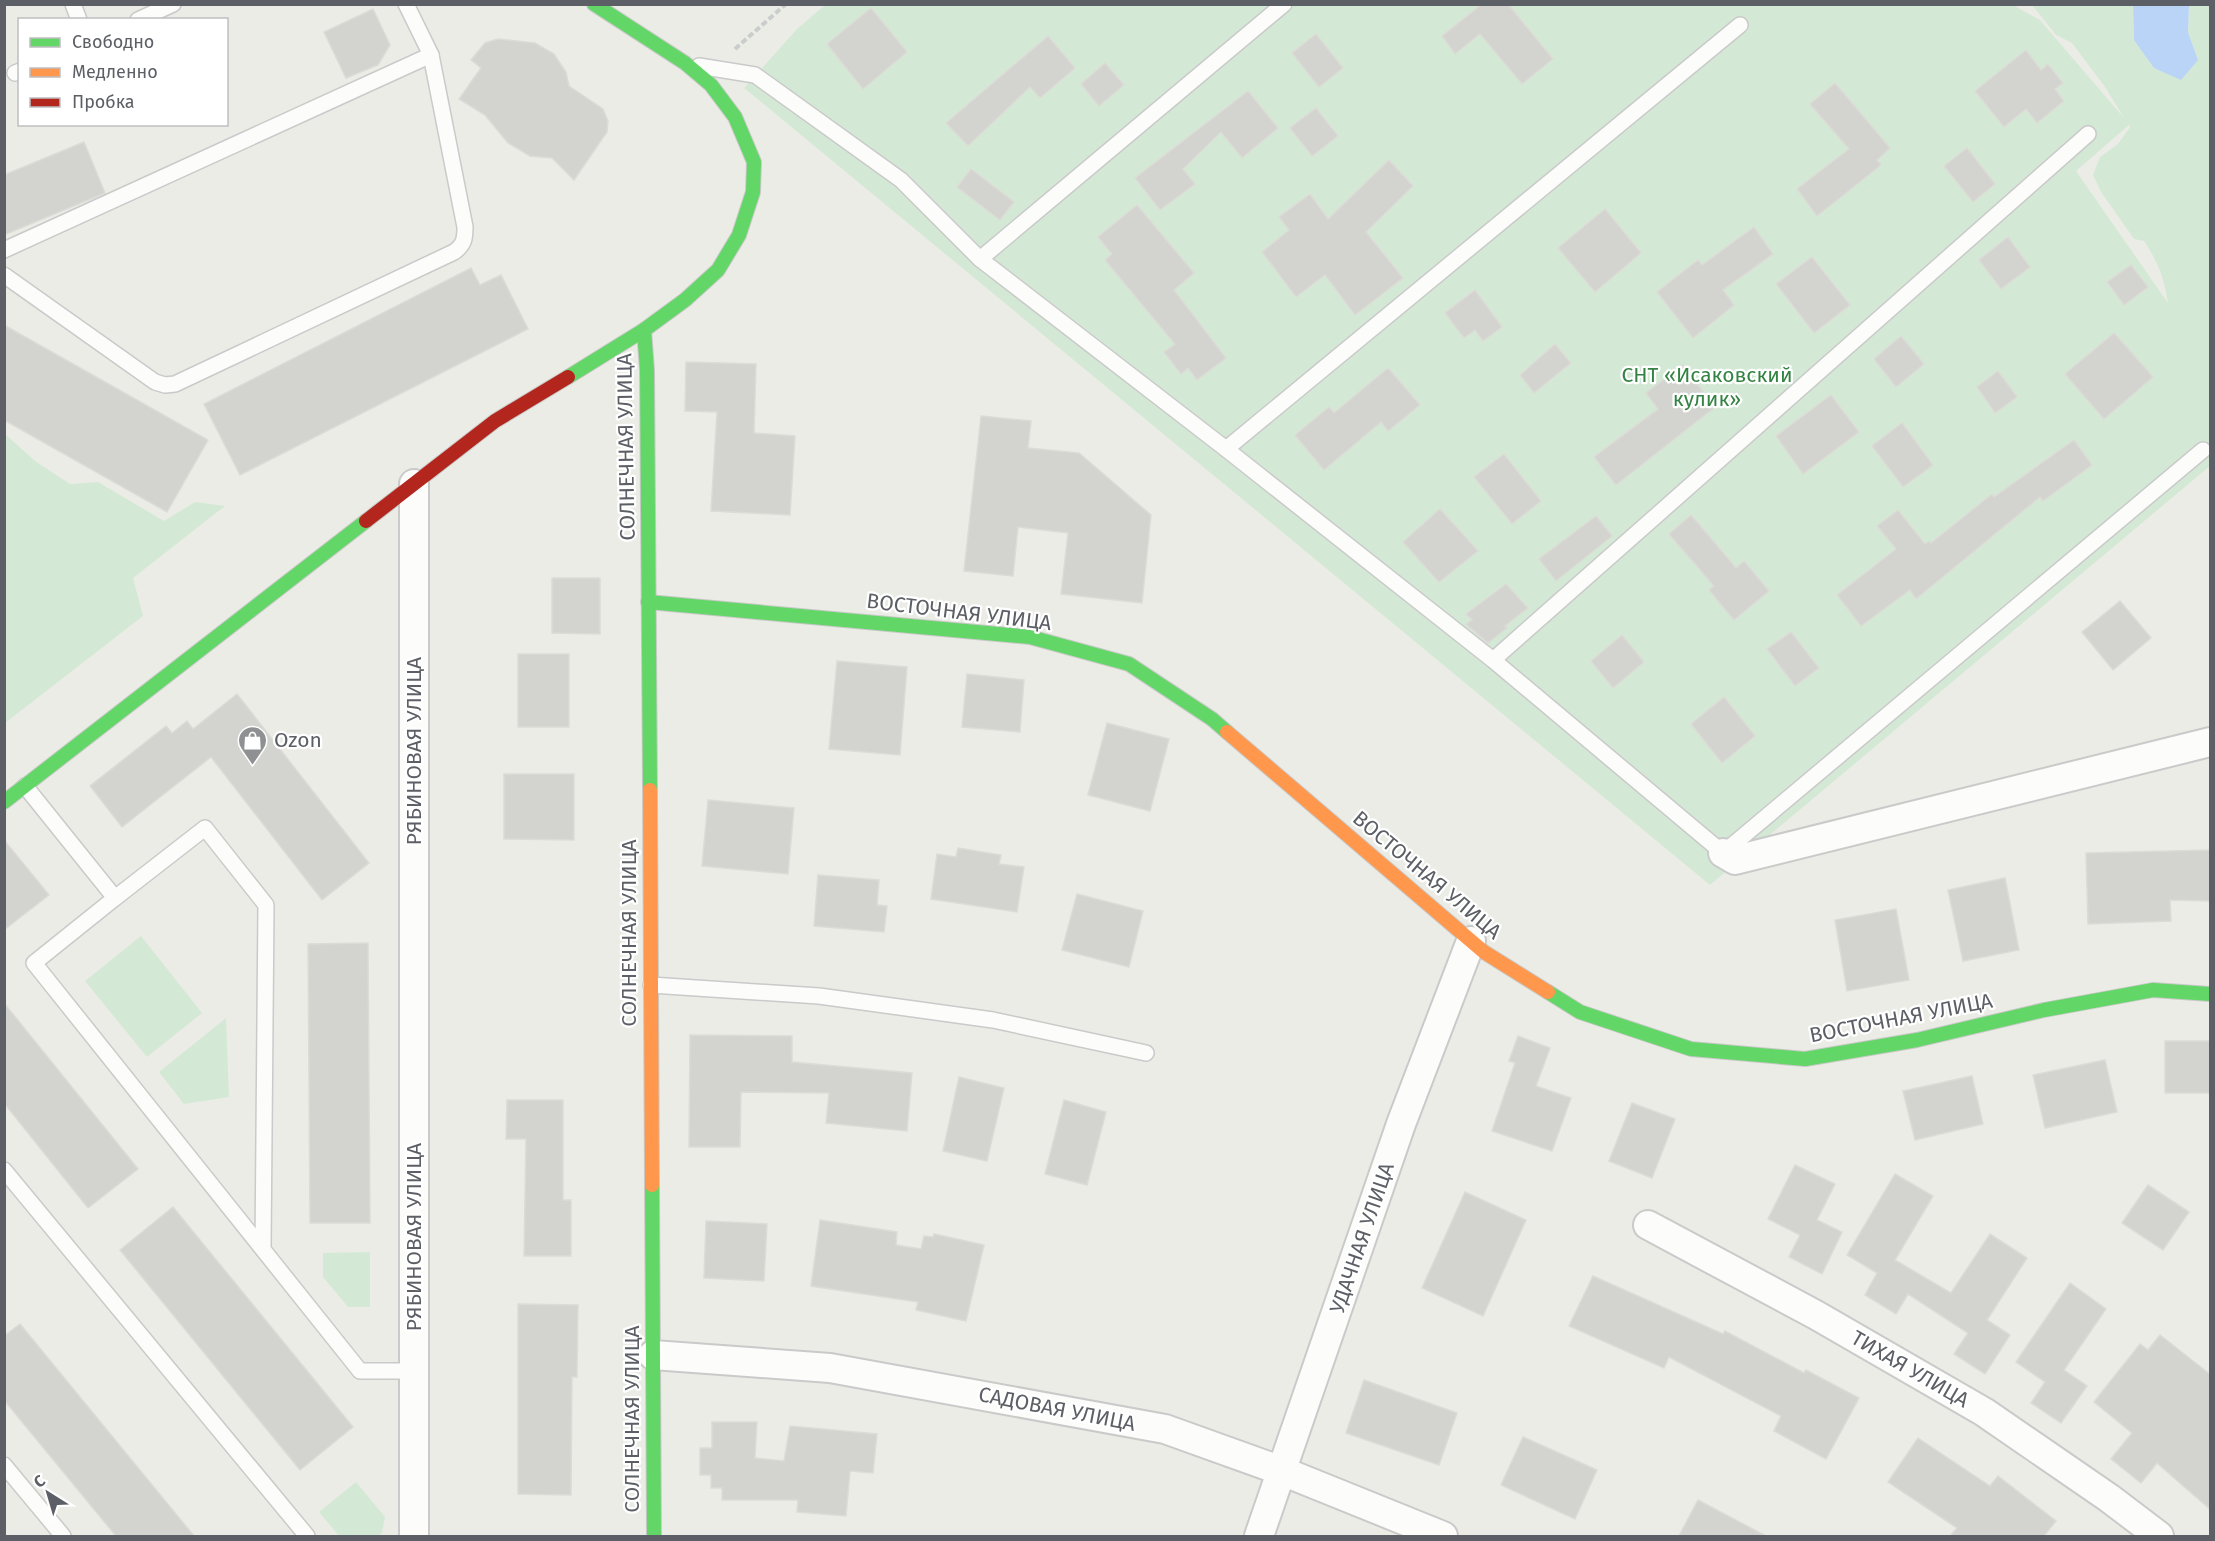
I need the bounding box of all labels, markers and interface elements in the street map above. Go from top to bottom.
legend [18,18,228,126]
text: Свободно [72,31,154,53]
text: Медленно [72,61,158,83]
text: Пробка [72,91,135,113]
street label: СОЛНЕЧНАЯ УЛИЦА [611,353,641,541]
park label: СНТ «Исаковский кулик» [1621,362,1793,412]
street label: ВОСТОЧНАЯ УЛИЦА [865,588,1053,636]
street label: РЯБИНОВАЯ УЛИЦА [401,657,427,845]
shop icon: Ozon [237,724,269,766]
place label: Ozon [274,727,322,753]
street label: ВОСТОЧНАЯ УЛИЦА [1347,805,1507,945]
street label: СОЛНЕЧНАЯ УЛИЦА [616,839,642,1027]
street label: ВОСТОЧНАЯ УЛИЦА [1807,987,1995,1049]
street label: РЯБИНОВАЯ УЛИЦА [401,1143,427,1331]
street label: УДАЧНАЯ УЛИЦА [1324,1159,1400,1317]
street label: СОЛНЕЧНАЯ УЛИЦА [619,1325,645,1513]
street label: ТИХАЯ УЛИЦА [1846,1325,1974,1413]
street label: САДОВАЯ УЛИЦА [976,1381,1138,1437]
north arrow [18,1463,78,1523]
text: С [30,1471,49,1492]

